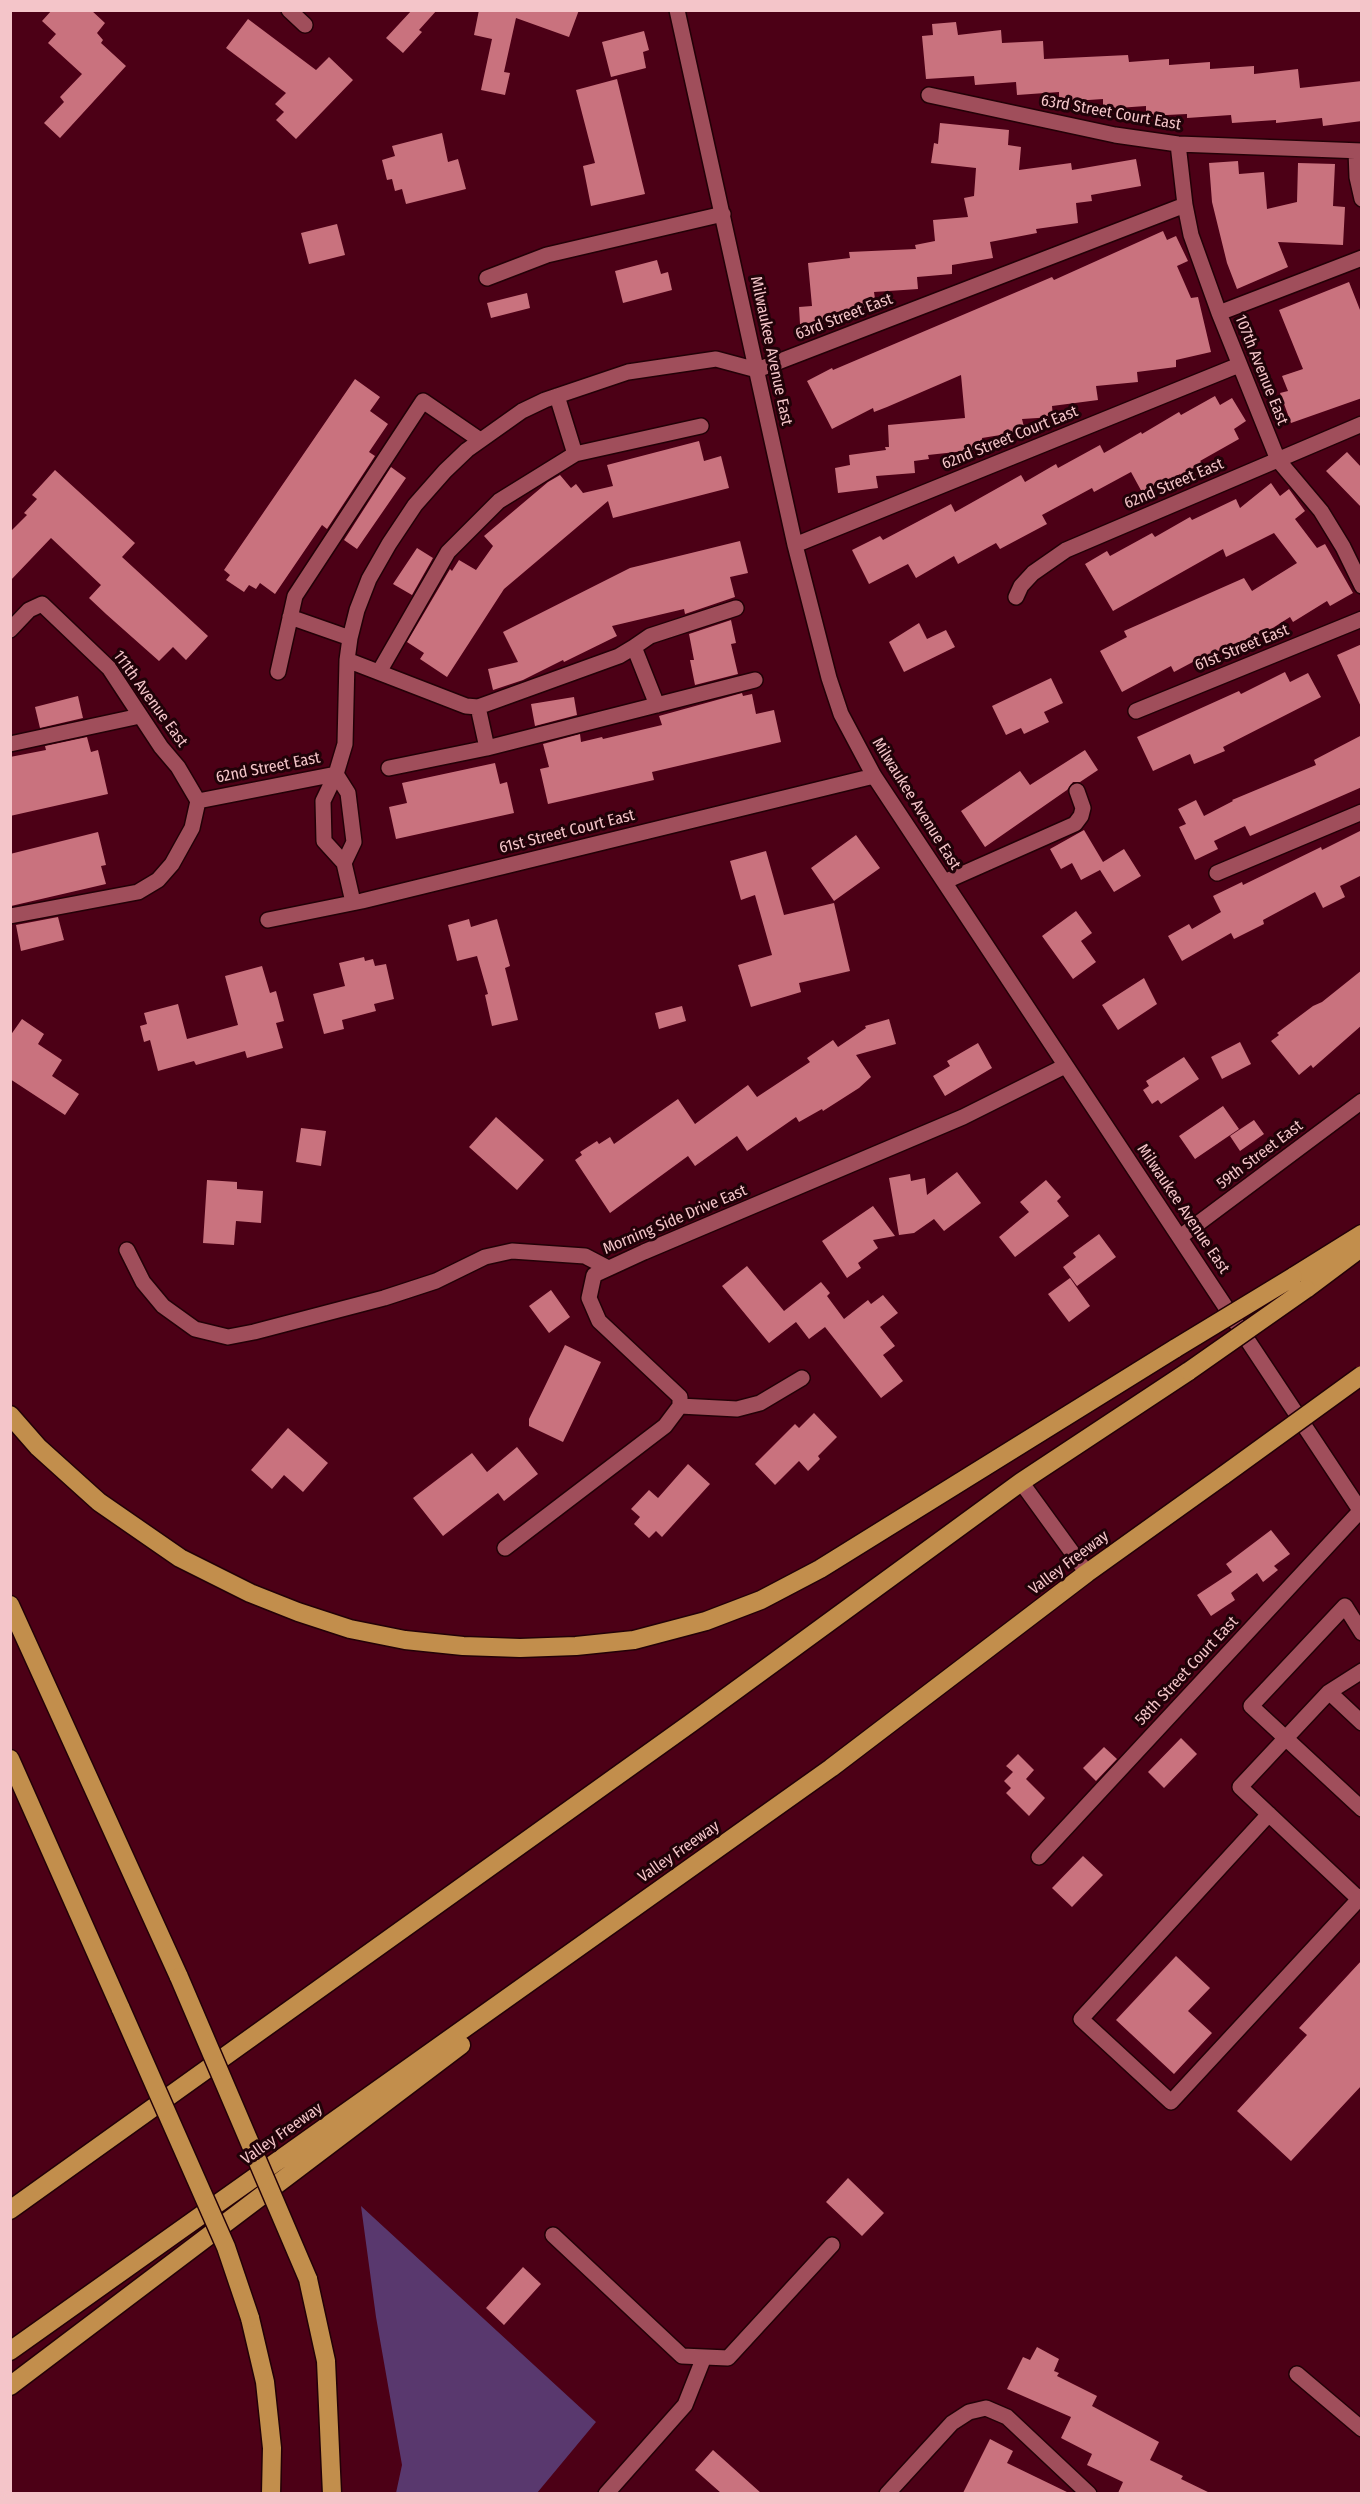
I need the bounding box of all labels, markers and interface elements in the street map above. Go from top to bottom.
street label: 63rd Street Court East [1039,91,1183,135]
street label: Milwaukee Avenue East [746,275,796,427]
street label: 63rd Street East [793,290,895,344]
street label: 107th Avenue East [1230,312,1292,428]
street label: 62nd Street Court East [939,402,1081,474]
street label: 62nd Street East [1122,454,1226,514]
street label: 61st Street East [1192,620,1292,676]
street label: 111th Avenue East [109,647,191,751]
street label: Milwaukee Avenue East [868,734,964,874]
street label: 62nd Street East [214,748,322,788]
street label: 61st Street Court East [497,806,637,858]
street label: 59th Street East [1213,1116,1307,1194]
street label: Milwaukee Avenue East [1133,1141,1233,1277]
street label: Morning Side Drive East [600,1181,750,1259]
street label: Valley Freeway [1025,1527,1113,1599]
street label: 58th Street Court East [1132,1612,1242,1730]
street label: Valley Freeway [635,1817,723,1887]
street label: Valley Freeway [238,2099,326,2169]

